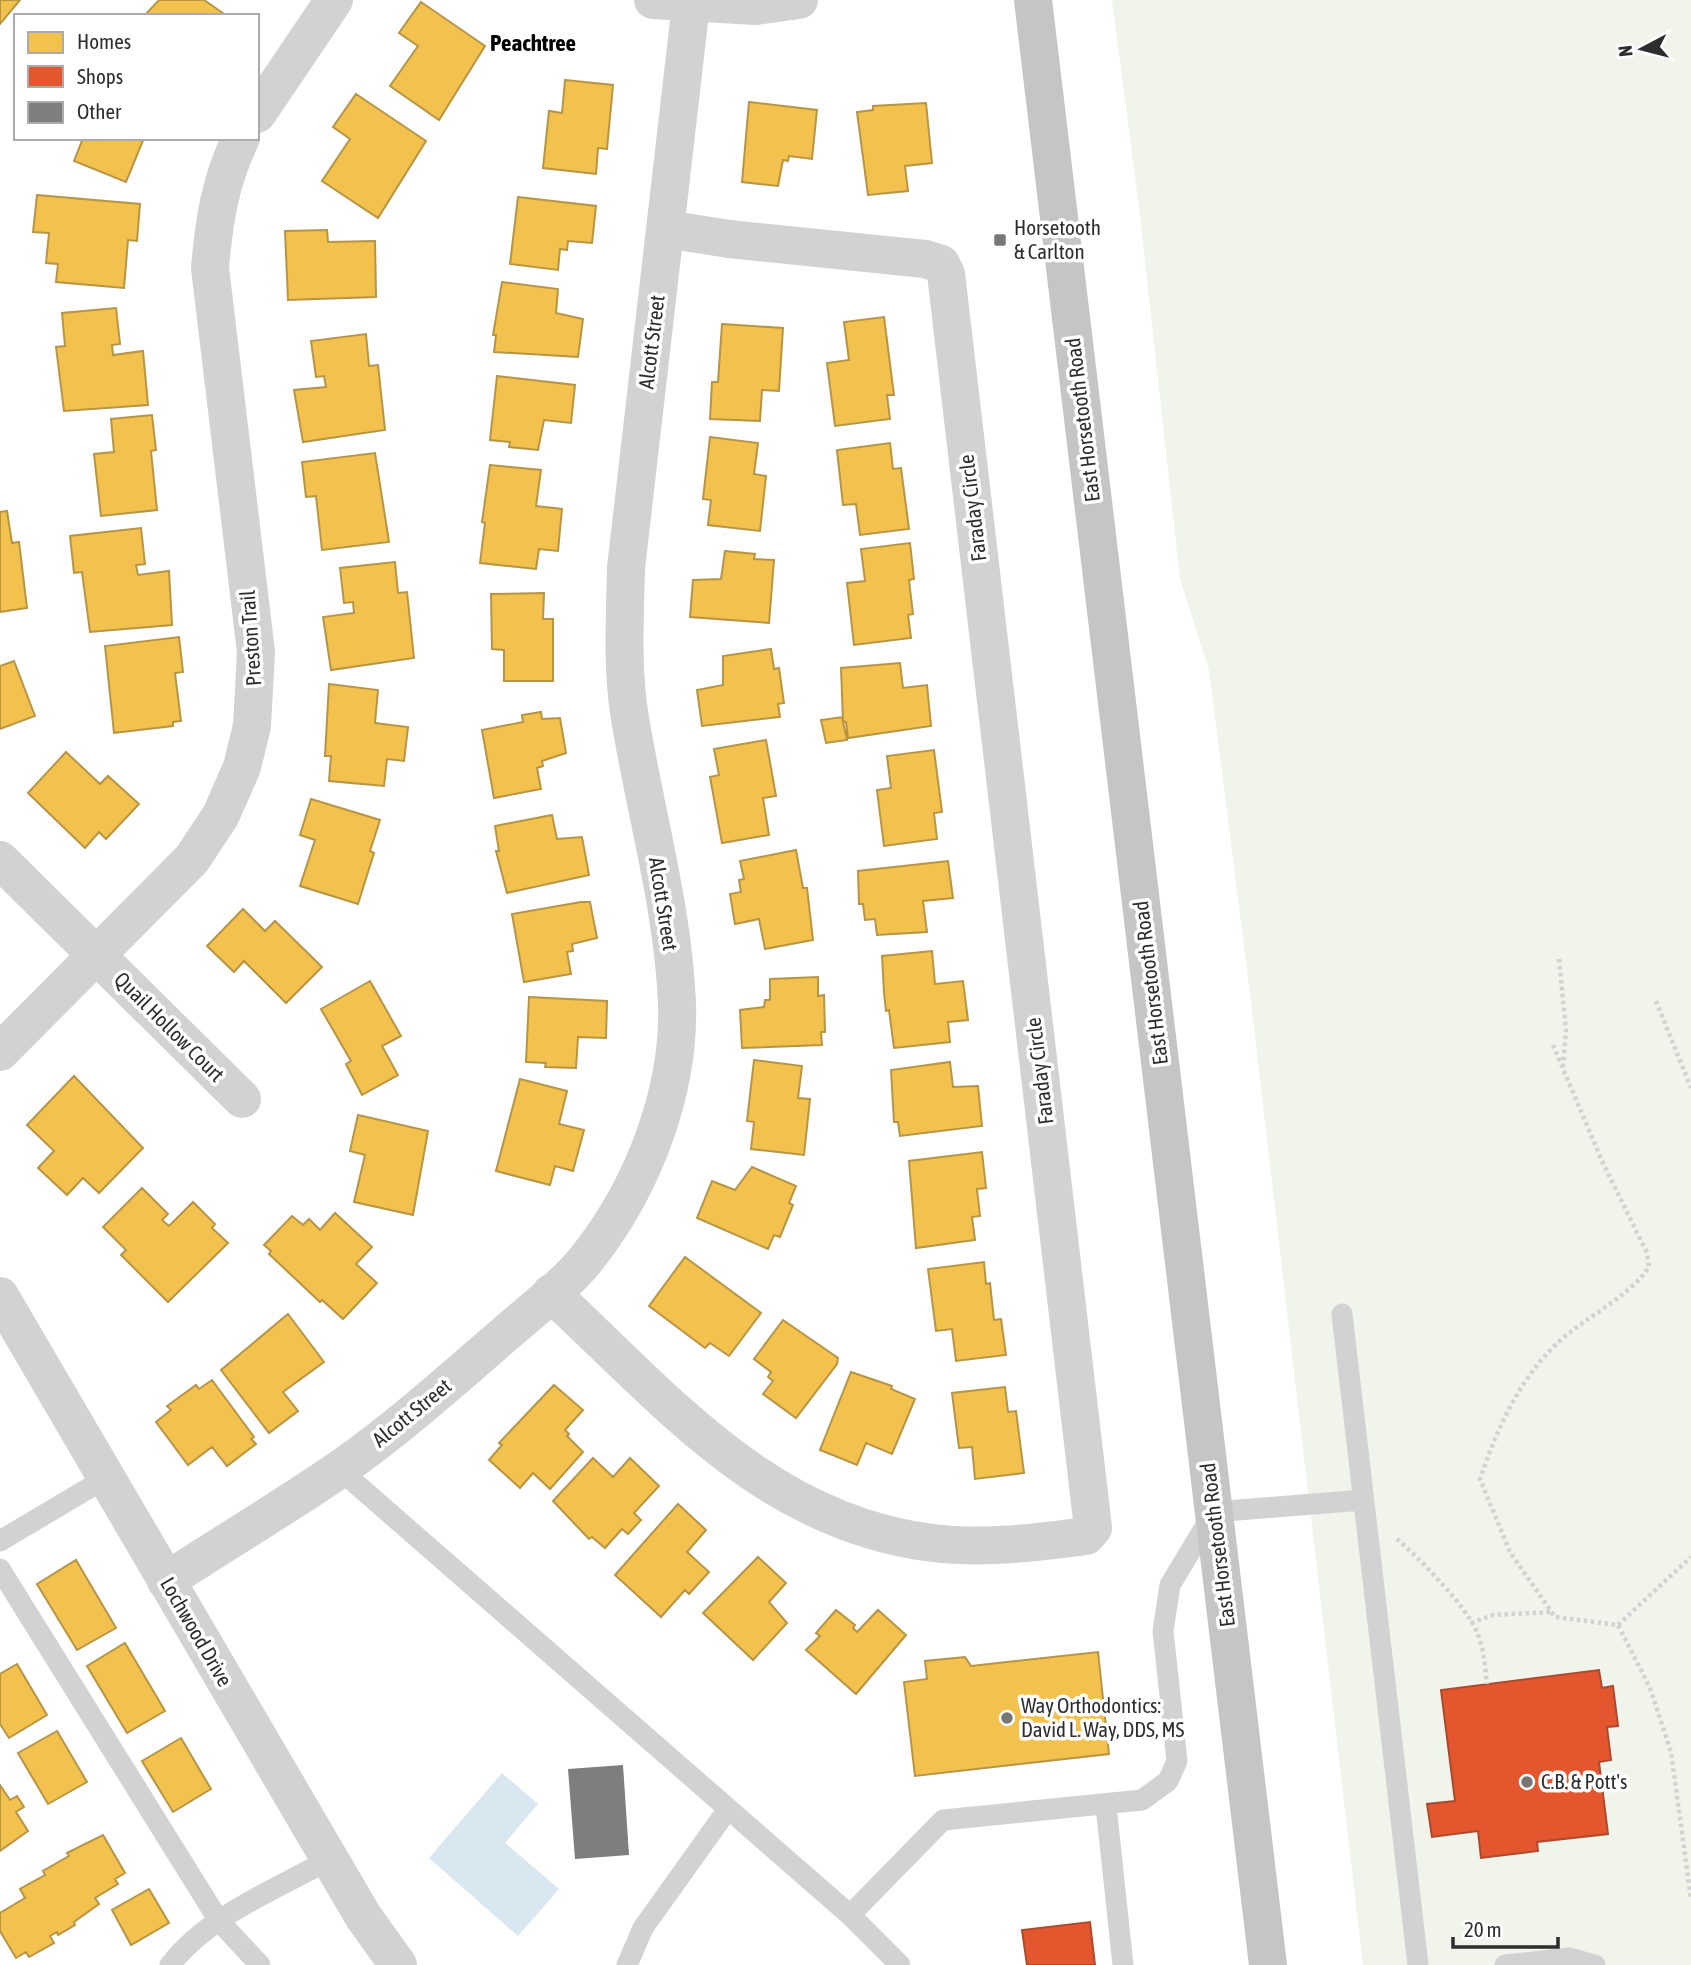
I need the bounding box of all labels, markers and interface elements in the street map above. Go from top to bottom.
legend [14,14,259,140]
north arrow [1607,14,1677,84]
text: Homes [77,29,131,53]
district label: Peachtree [490,30,576,56]
text: N [1614,44,1637,58]
text: Shops [77,64,123,88]
text: Other [77,99,122,123]
place label: Horsetooth & Carlton [1014,215,1101,263]
marker: Horsetooth & Carlton [992,232,1008,248]
street label: Alcott Street [633,294,669,390]
street label: East Horsetooth Road [1060,337,1104,503]
street label: Faraday Circle [954,453,990,563]
street label: Preston Trail [235,589,265,687]
street label: Alcott Street [645,855,683,952]
street label: East Horsetooth Road [1128,900,1172,1066]
street label: Quail Hollow Court [110,967,229,1086]
street label: Faraday Circle [1021,1016,1057,1126]
street label: Alcott Street [367,1373,456,1451]
street label: East Horsetooth Road [1195,1462,1239,1628]
street label: Lochwood Drive [156,1573,238,1690]
place label: Way Orthodontics: David L. Way, DDS, MS [1021,1693,1185,1741]
marker: Way Orthodontics: David L. Way, DDS, MS [999,1710,1015,1726]
place label: C.B. & Pott's [1541,1769,1627,1793]
marker: C.B. & Pott's [1519,1774,1535,1790]
scale bar [1453,1906,1558,1950]
text: 20 m [1464,1917,1502,1941]

